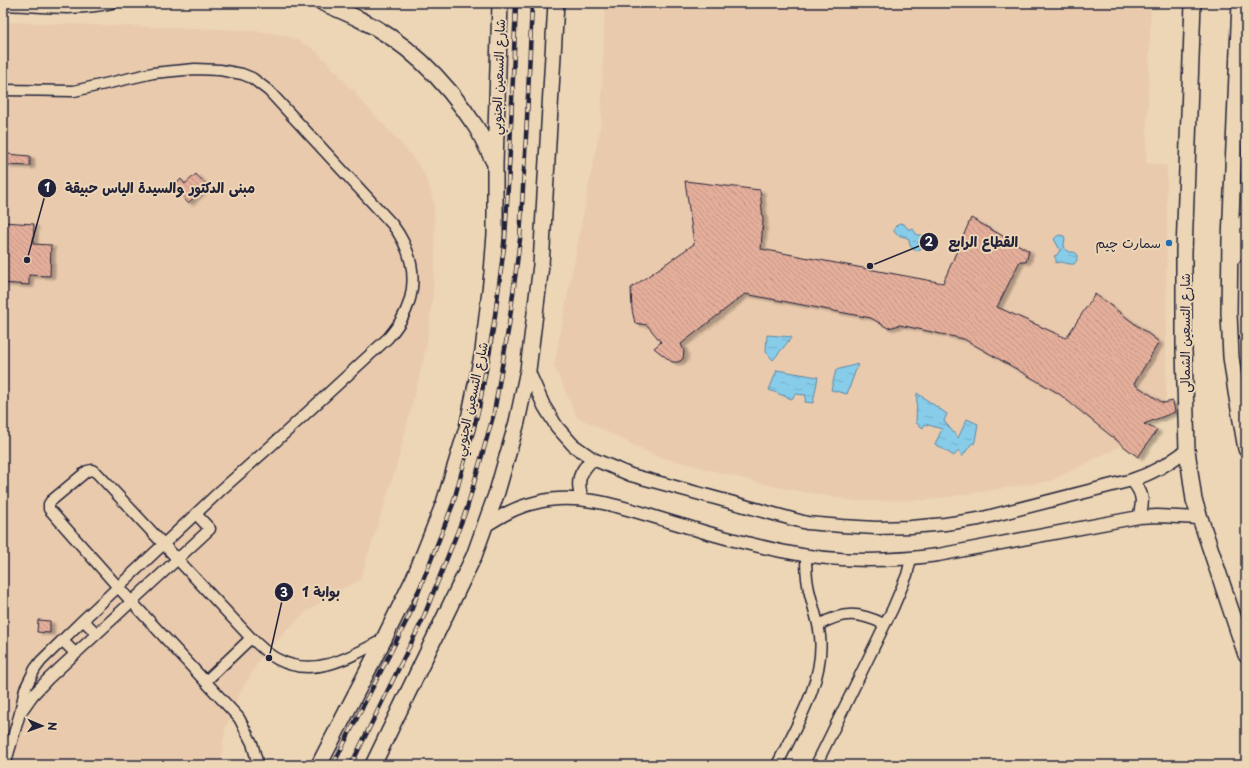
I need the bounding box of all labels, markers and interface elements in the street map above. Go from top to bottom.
street label: شارع التسعين الجنوبي [486,19,512,136]
callout: مبنى الدكتور والسيدة الياس حبيقة [37,175,263,201]
text: مبنى الدكتور والسيدة الياس حبيقة [65,177,255,198]
text: 1 [44,178,50,196]
callout: القطاع الرابع [919,229,1026,255]
text: القطاع الرابع [948,231,1018,252]
text: 2 [925,232,934,250]
place label: سمارت چيم [1095,233,1161,254]
marker: سمارت چيم [1164,238,1174,248]
street label: شارع التسعين الشمالى [1175,273,1195,393]
street label: شارع التسعين الجنوبي [449,340,495,458]
callout: بوابة 1 [274,579,348,605]
text: بوابة 1 [302,581,340,602]
text: 3 [280,583,288,601]
north arrow [22,706,62,746]
text: N [44,722,61,731]

